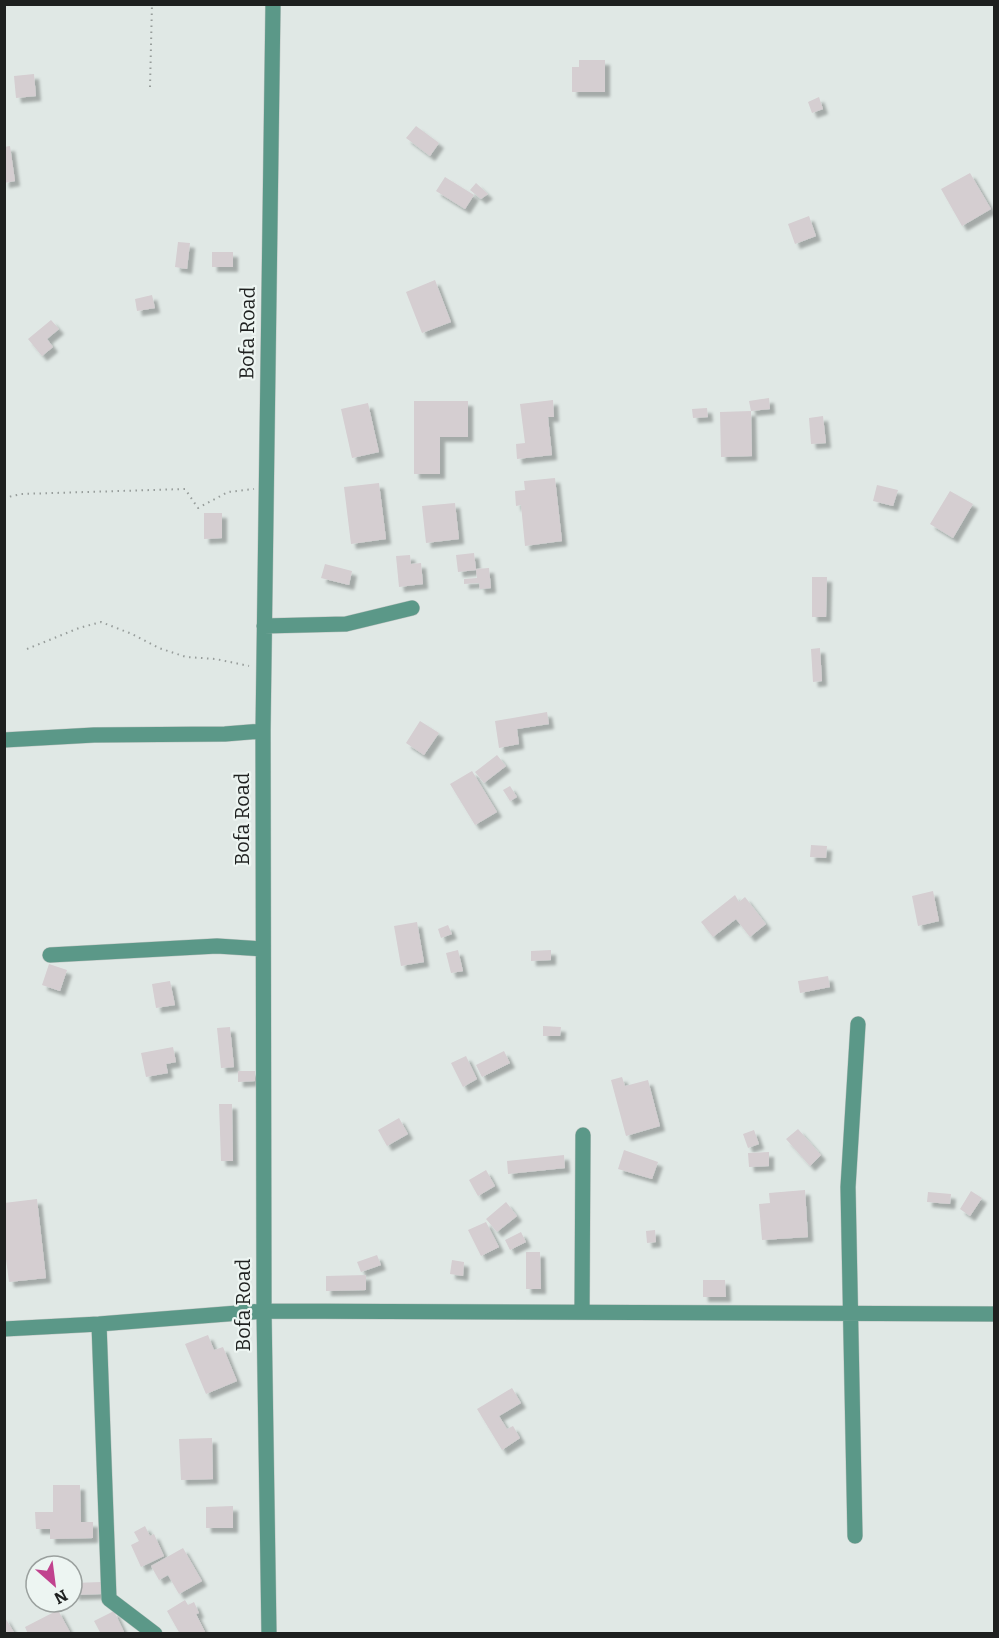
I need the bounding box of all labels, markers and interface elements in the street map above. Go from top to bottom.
street label: Bofa Road [234,286,260,380]
street label: Bofa Road [230,772,254,865]
street label: Bofa Road [231,1258,255,1351]
north arrow [24,1554,84,1614]
text: N [51,1586,71,1608]

